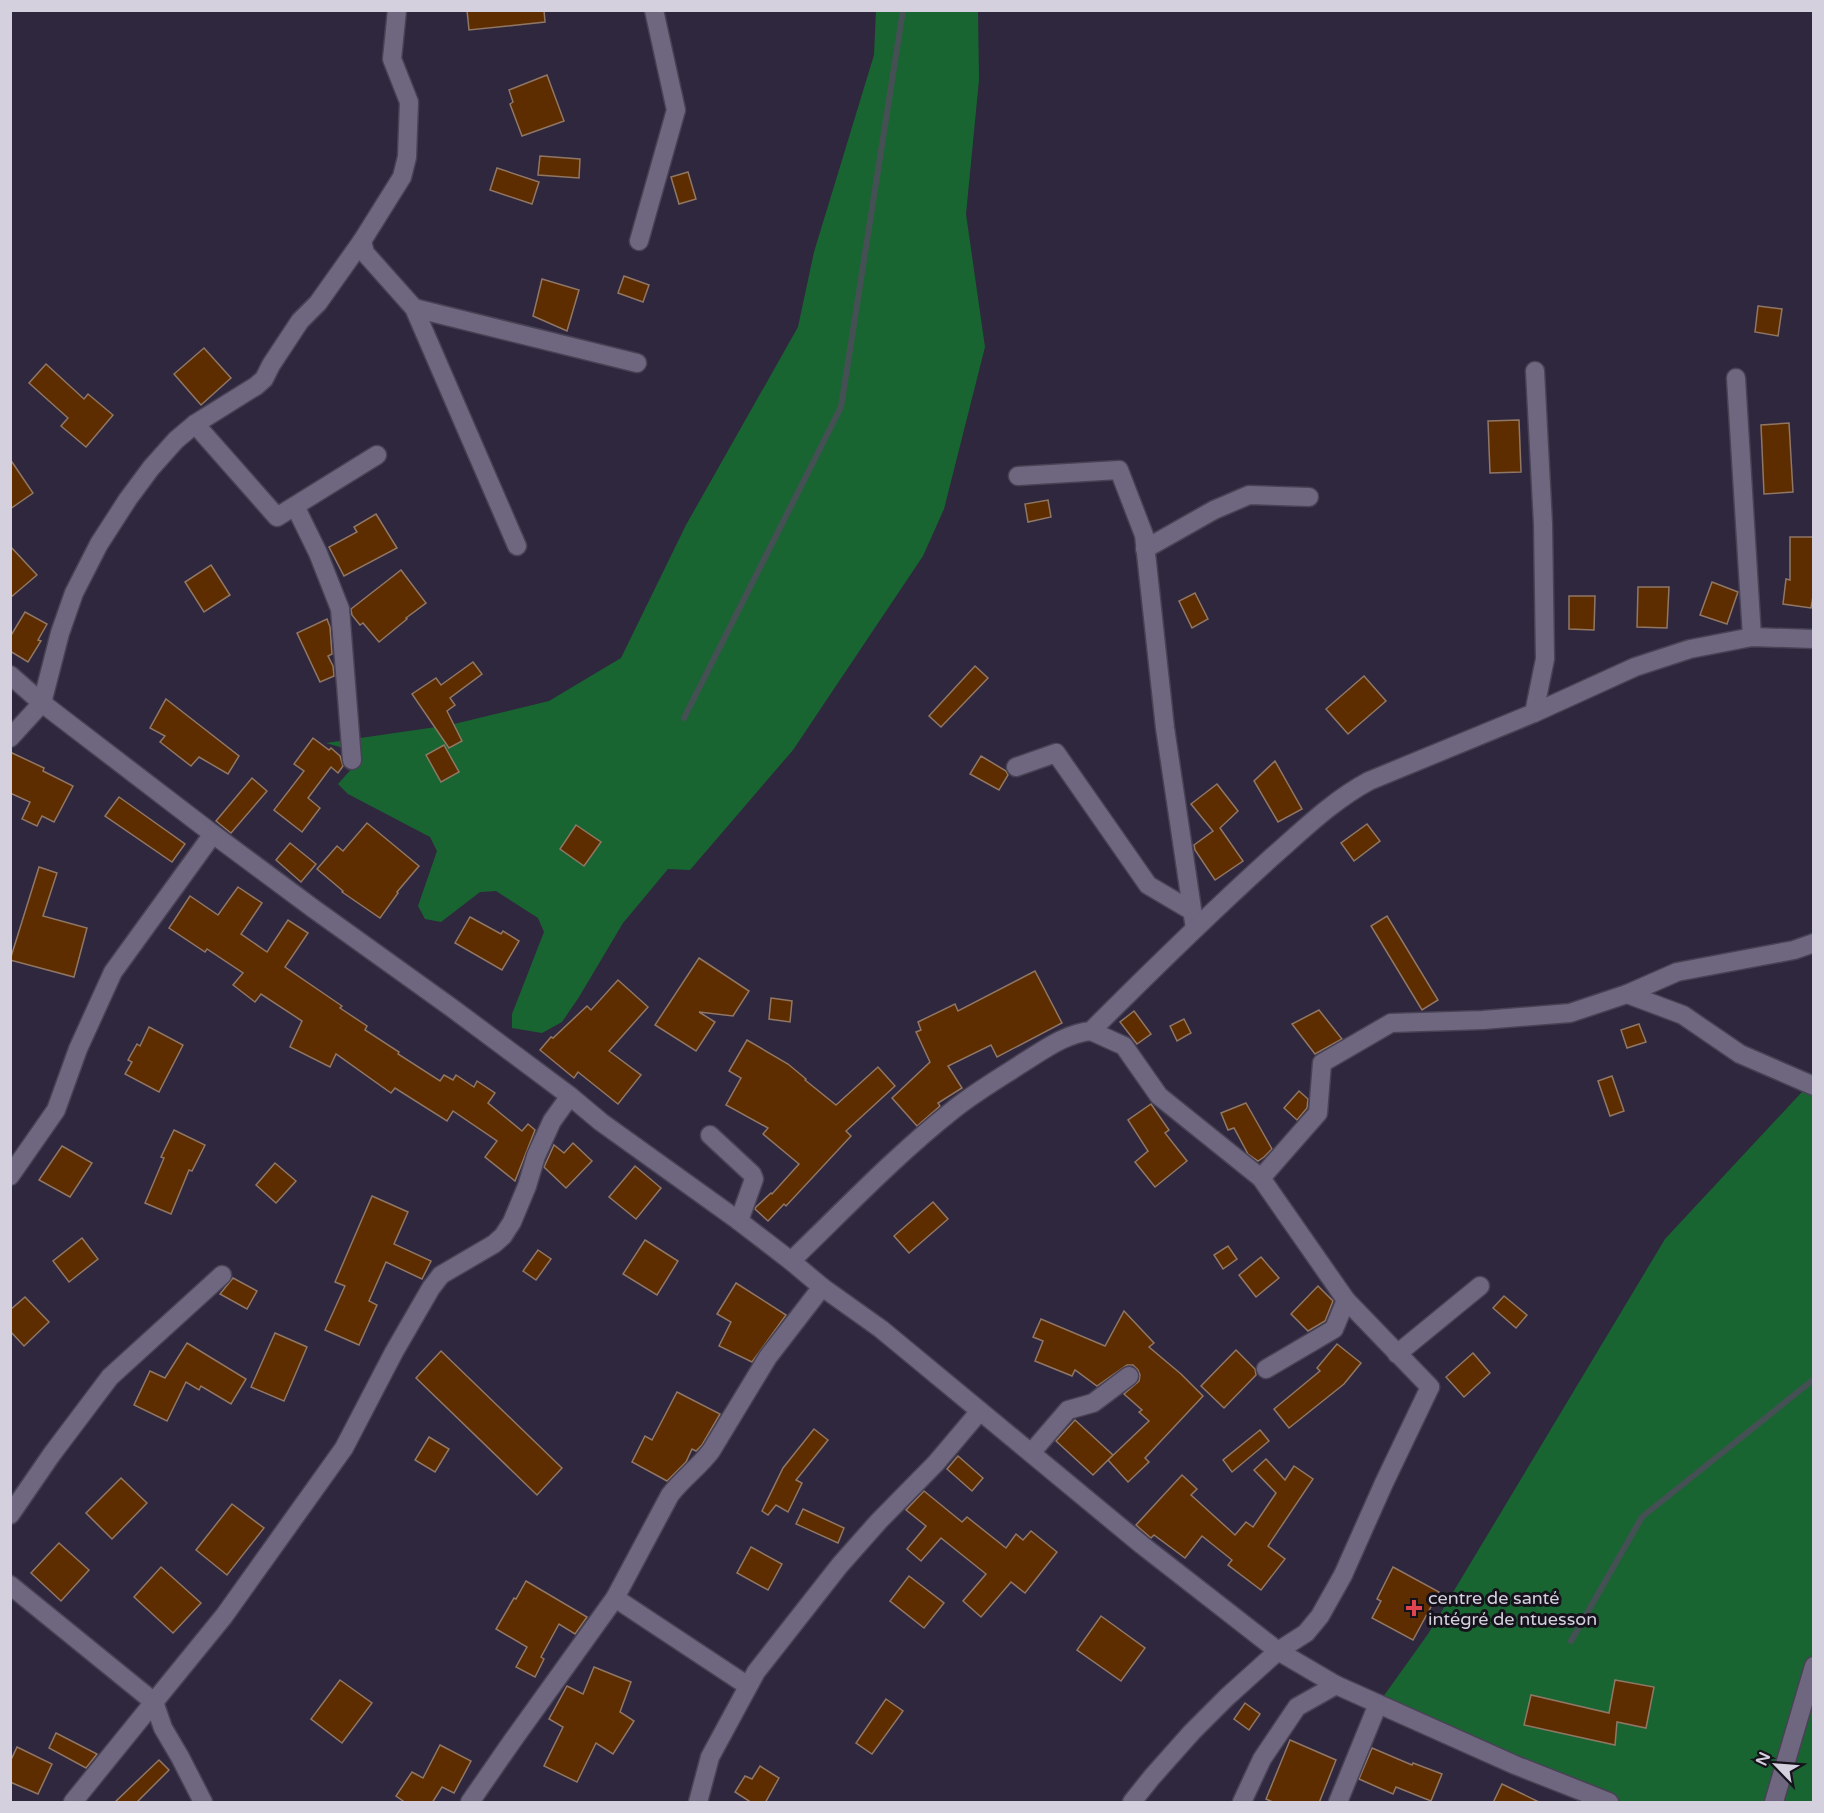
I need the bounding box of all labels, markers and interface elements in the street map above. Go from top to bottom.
place label: centre de santé intégré de ntuesson [1428,1587,1597,1630]
marker: centre de santé intégré de ntuesson [1405,1599,1423,1617]
north arrow [1746,1735,1806,1795]
text: N [1752,1749,1775,1769]

